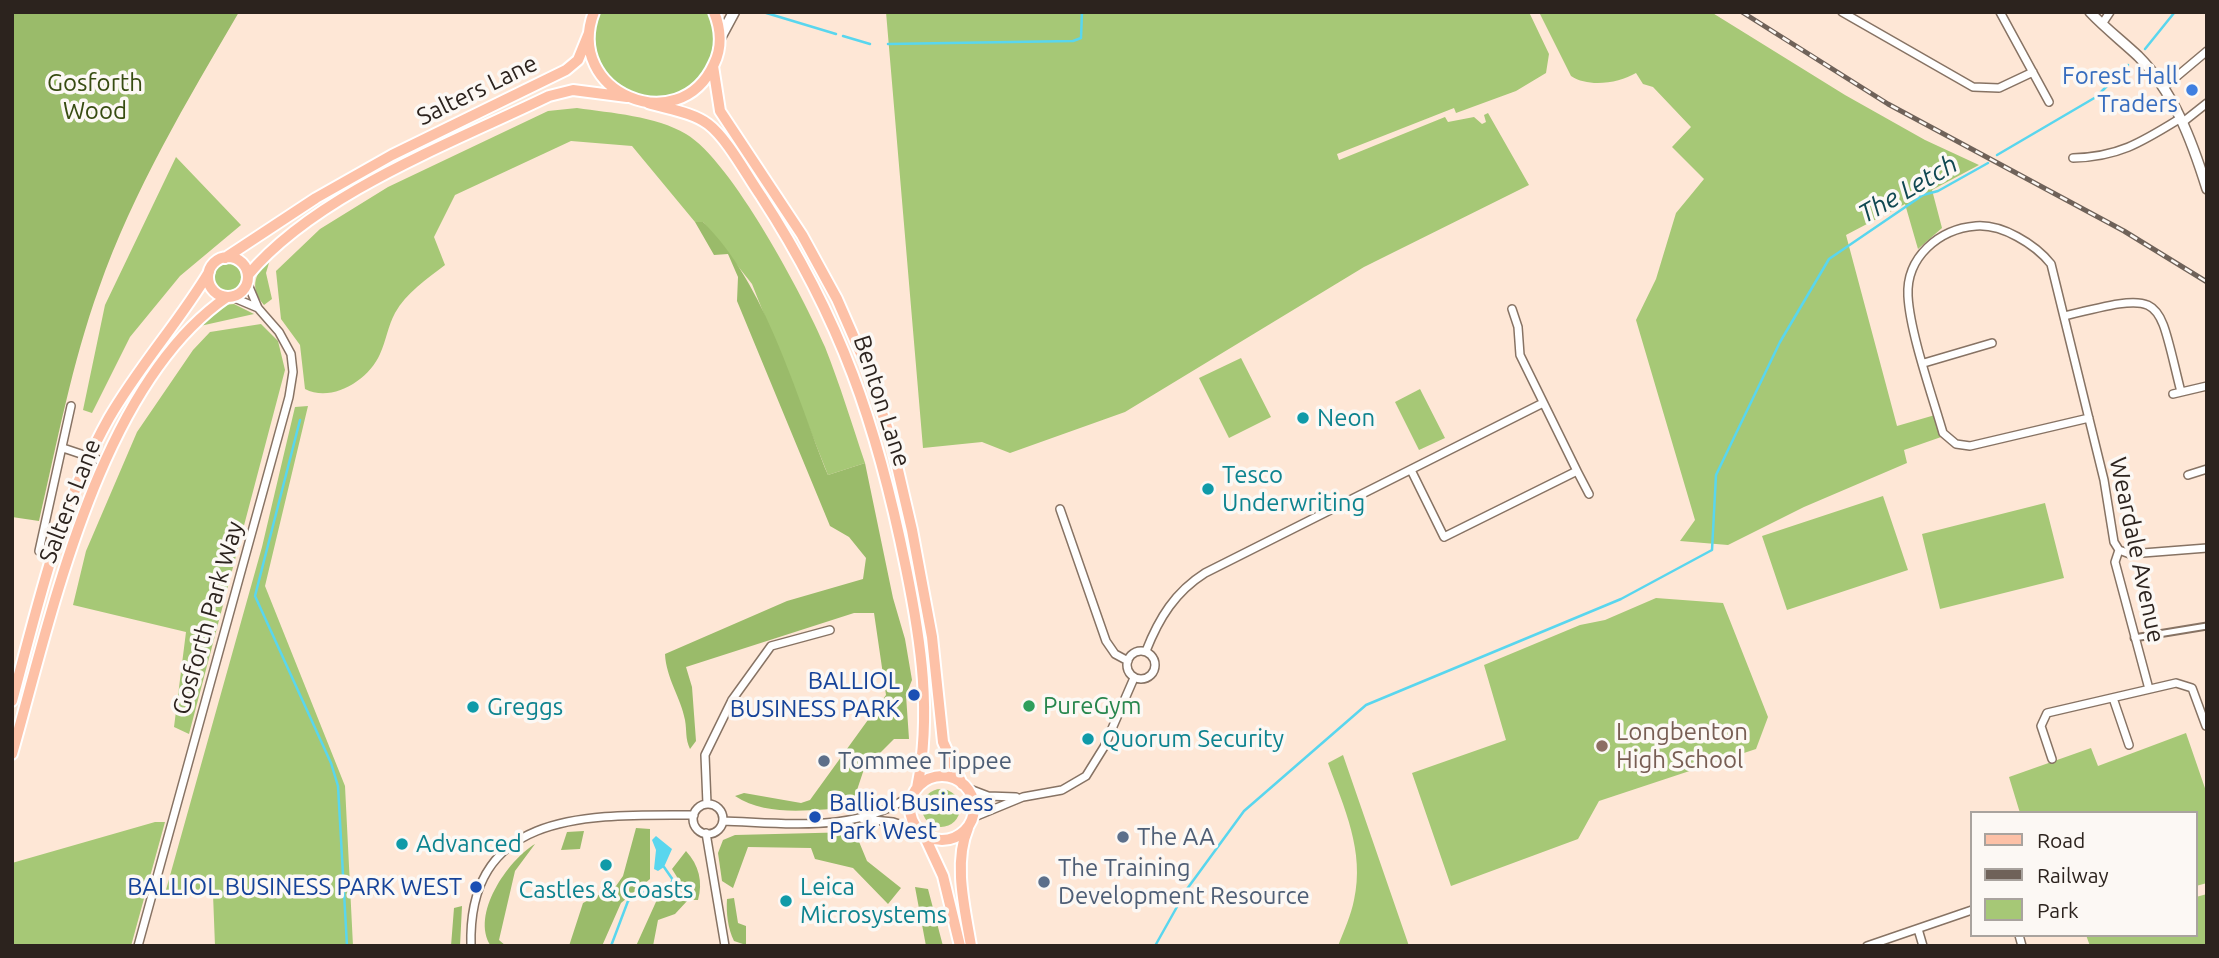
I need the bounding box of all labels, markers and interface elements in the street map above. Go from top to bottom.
street label: Salters Lane [412,48,542,132]
place label: Forest Hall Traders [2062,62,2178,118]
park label: Gosforth Wood [47,69,143,125]
marker: Forest Hall Traders [2184,82,2200,98]
water label: The Letch [1853,148,1963,230]
street label: Benton Lane [847,332,917,470]
place label: Neon [1317,404,1375,432]
marker: Neon [1295,410,1311,426]
street label: Salters Lane [33,435,107,567]
street label: Weardale Avenue [2103,455,2171,645]
place label: Tesco Underwriting [1222,461,1365,517]
marker: Tesco Underwriting [1200,481,1216,497]
street label: Gosforth Park Way [167,518,249,718]
place label: BALLIOL BUSINESS PARK [730,667,900,723]
marker: BALLIOL BUSINESS PARK [906,687,922,703]
place label: PureGym [1043,692,1141,720]
place label: Greggs [487,693,563,721]
marker: PureGym [1021,698,1037,714]
marker: Greggs [465,699,481,715]
place label: Longbenton High School [1616,718,1748,774]
place label: Quorum Security [1102,725,1284,753]
marker: Quorum Security [1080,731,1096,747]
marker: Longbenton High School [1594,738,1610,754]
place label: Tommee Tippee [838,747,1012,775]
marker: Tommee Tippee [816,753,832,769]
place label: Balliol Business Park West [829,789,994,845]
marker: Balliol Business Park West [807,809,823,825]
legend [1970,811,2198,937]
place label: The AA [1137,823,1215,851]
text: Road [2037,828,2085,852]
marker: The AA [1115,829,1131,845]
place label: Advanced [416,830,522,858]
marker: Advanced [394,836,410,852]
place label: The Training Development Resource [1058,854,1310,910]
marker: Castles & Coasts [598,857,614,873]
text: Railway [2037,863,2109,887]
place label: BALLIOL BUSINESS PARK WEST [127,873,462,901]
place label: Leica Microsystems [800,873,947,929]
marker: The Training Development Resource [1036,874,1052,890]
place label: Castles & Coasts [519,876,693,904]
marker: BALLIOL BUSINESS PARK WEST [468,879,484,895]
marker: Leica Microsystems [778,893,794,909]
text: Park [2037,898,2079,922]

